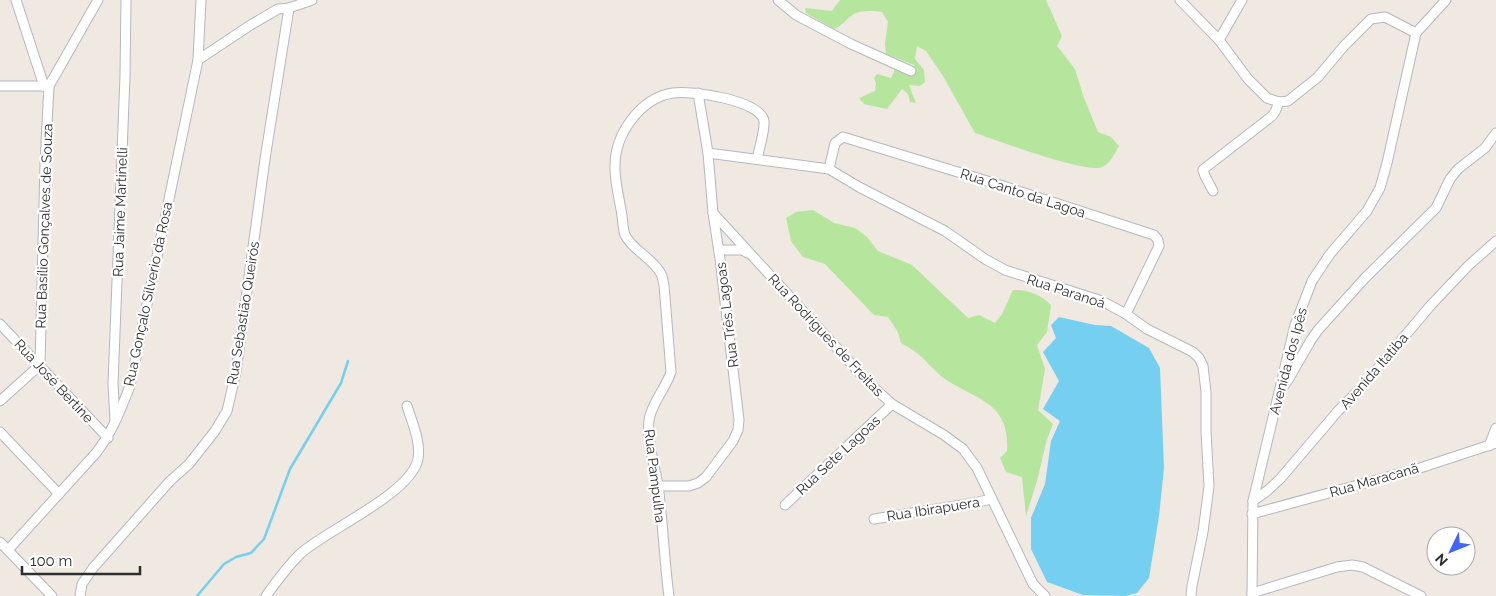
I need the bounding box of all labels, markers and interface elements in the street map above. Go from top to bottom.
street label: Rua Basílio Gonçalves de Souza [32,123,56,329]
street label: Rua Jaime Martinelli [110,147,130,277]
street label: Rua Canto da Lagoa [958,165,1088,221]
street label: Rua Gonçalo Silverio da Rosa [121,200,175,388]
street label: Rua Sebastião Queirós [224,240,262,386]
street label: Rua Três Lagoas [713,261,741,369]
street label: Rua Rodrigues de Freitas [765,271,887,400]
street label: Rua Paranoá [1025,271,1107,311]
street label: Avenida dos Ipês [1266,306,1310,416]
street label: Avenida Itatiba [1337,330,1411,412]
street label: Rua José Bertine [11,336,97,426]
street label: Rua Sete Lagoas [793,412,883,498]
street label: Rua Pampulha [641,428,669,524]
street label: Rua Maracanã [1328,460,1420,500]
street label: Rua Ibirapuera [885,494,981,524]
north arrow [1426,526,1476,576]
scale bar [22,544,140,576]
text: N [1432,551,1451,569]
text: 100 m [30,552,72,570]

